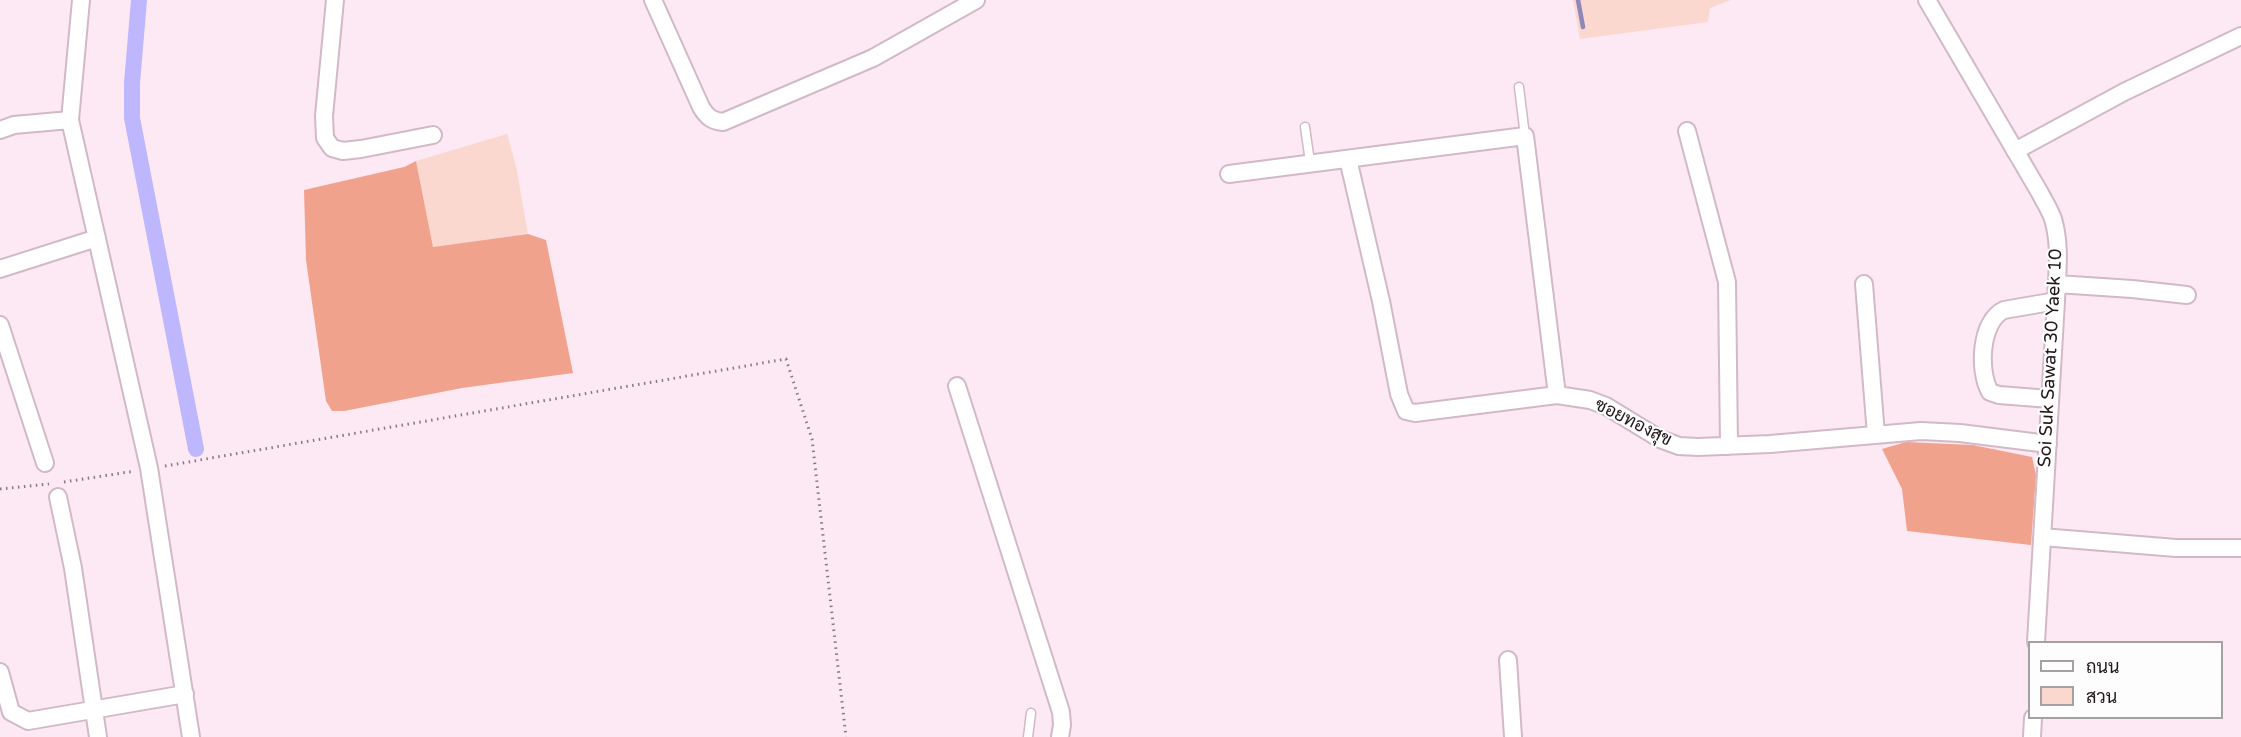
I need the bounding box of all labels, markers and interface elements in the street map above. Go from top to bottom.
street label: Soi Suk Sawat 30 Yaek 10 [2034,248,2068,468]
street label: ซอยทองสุข [1591,394,1675,452]
legend [2028,641,2223,719]
text: ถนน [2086,656,2119,678]
text: สวน [2086,686,2117,708]

